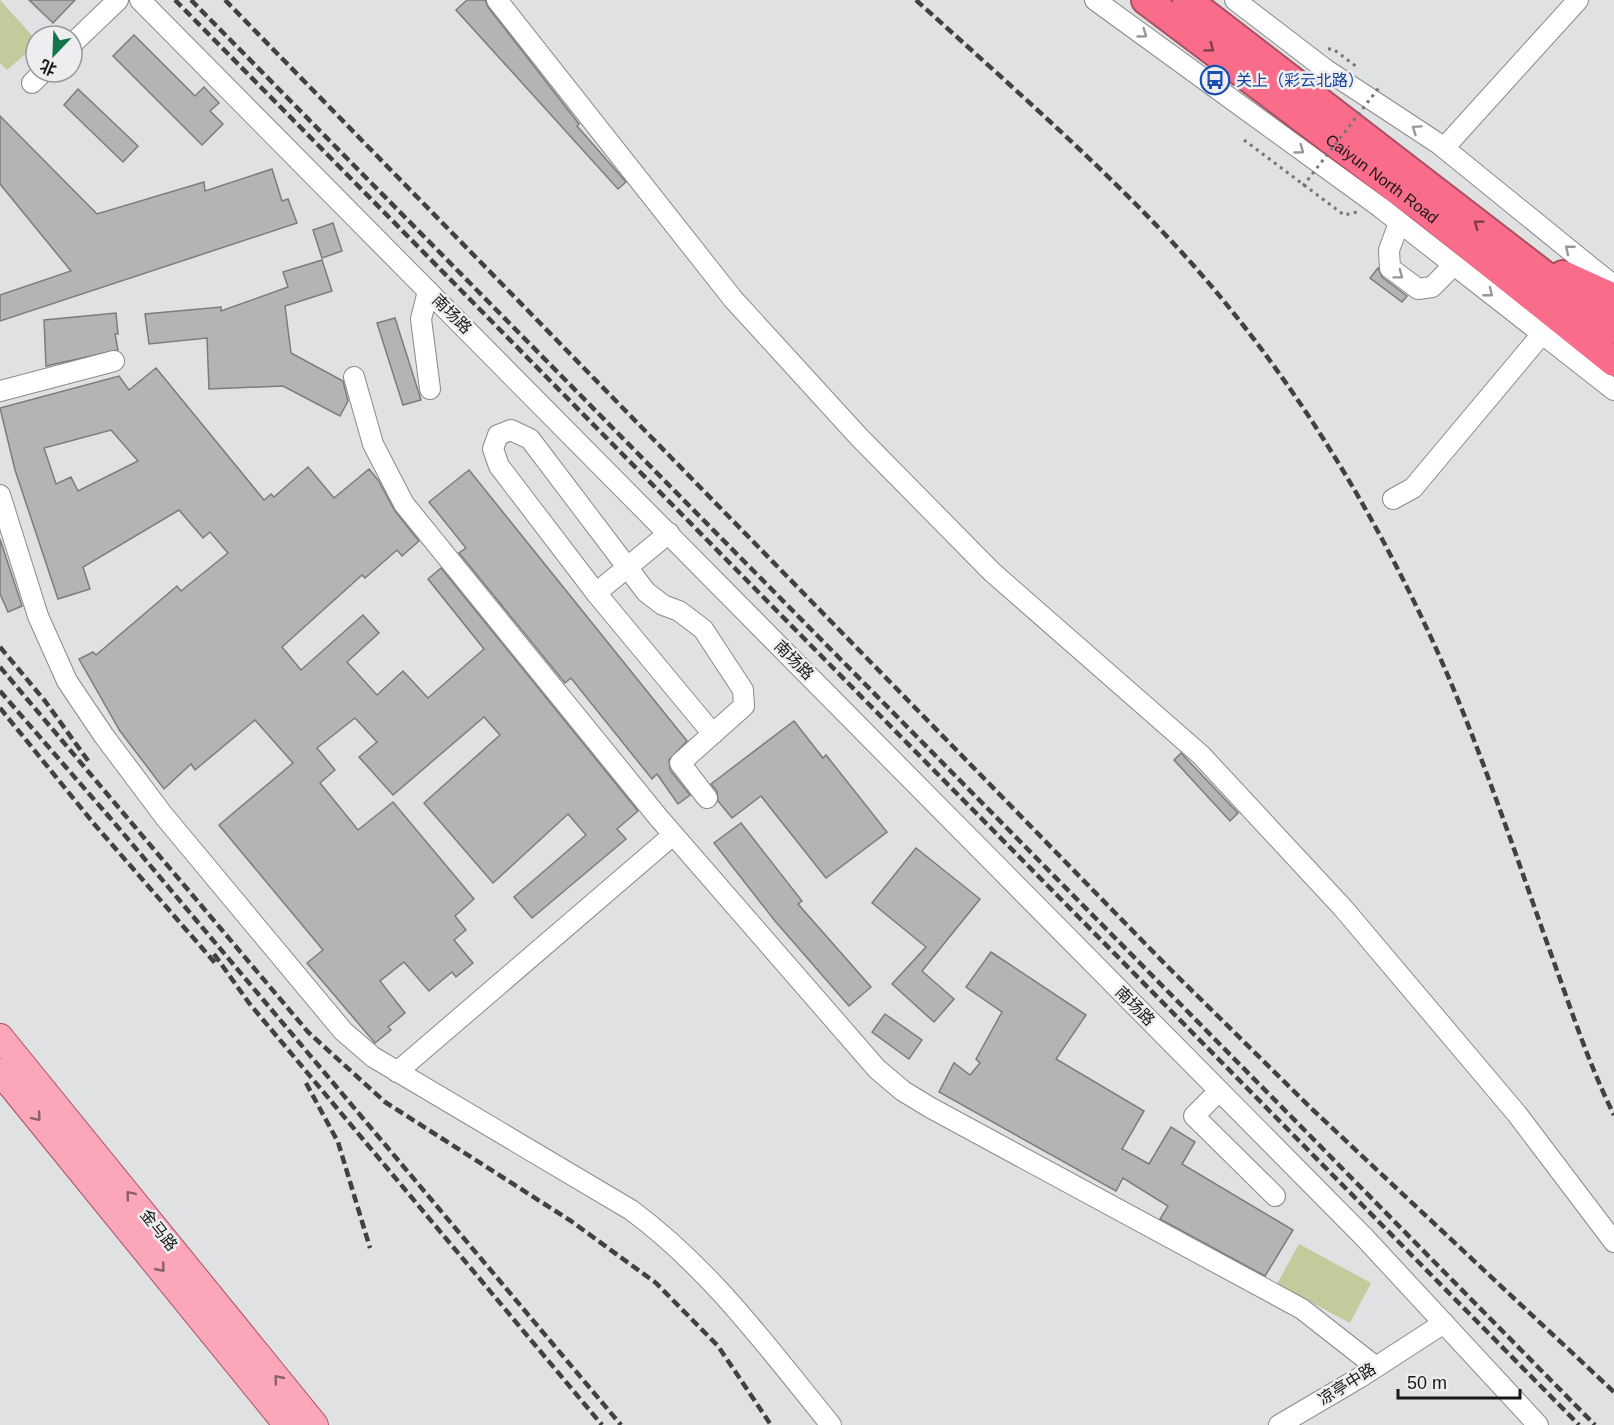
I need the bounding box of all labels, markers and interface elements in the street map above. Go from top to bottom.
north arrow [24,24,84,84]
one-way arrow [1136,27,1147,38]
one-way arrow [1203,41,1214,52]
text: 北 [38,56,59,78]
bus stop icon: 关上（彩云北路） [1199,64,1231,96]
place label: 关上（彩云北路） [1236,72,1364,89]
one-way arrow [1411,125,1422,136]
street label: Caiyun North Road [1323,130,1442,226]
one-way arrow [1293,143,1304,154]
one-way arrow [1474,220,1485,231]
one-way arrow [1565,245,1576,256]
one-way arrow [1392,267,1403,278]
one-way arrow [1482,285,1493,296]
street label: 南场路 [429,291,475,337]
street label: 南场路 [771,637,817,683]
street label: 南场路 [1112,983,1158,1029]
one-way arrow [30,1110,41,1121]
one-way arrow [126,1190,137,1201]
street label: 金马路 [137,1206,181,1254]
one-way arrow [153,1261,164,1272]
street label: 凉亭中路 [1315,1360,1379,1408]
scale bar [1398,1362,1520,1400]
text: 50 m [1407,1373,1447,1393]
one-way arrow [275,1375,286,1386]

